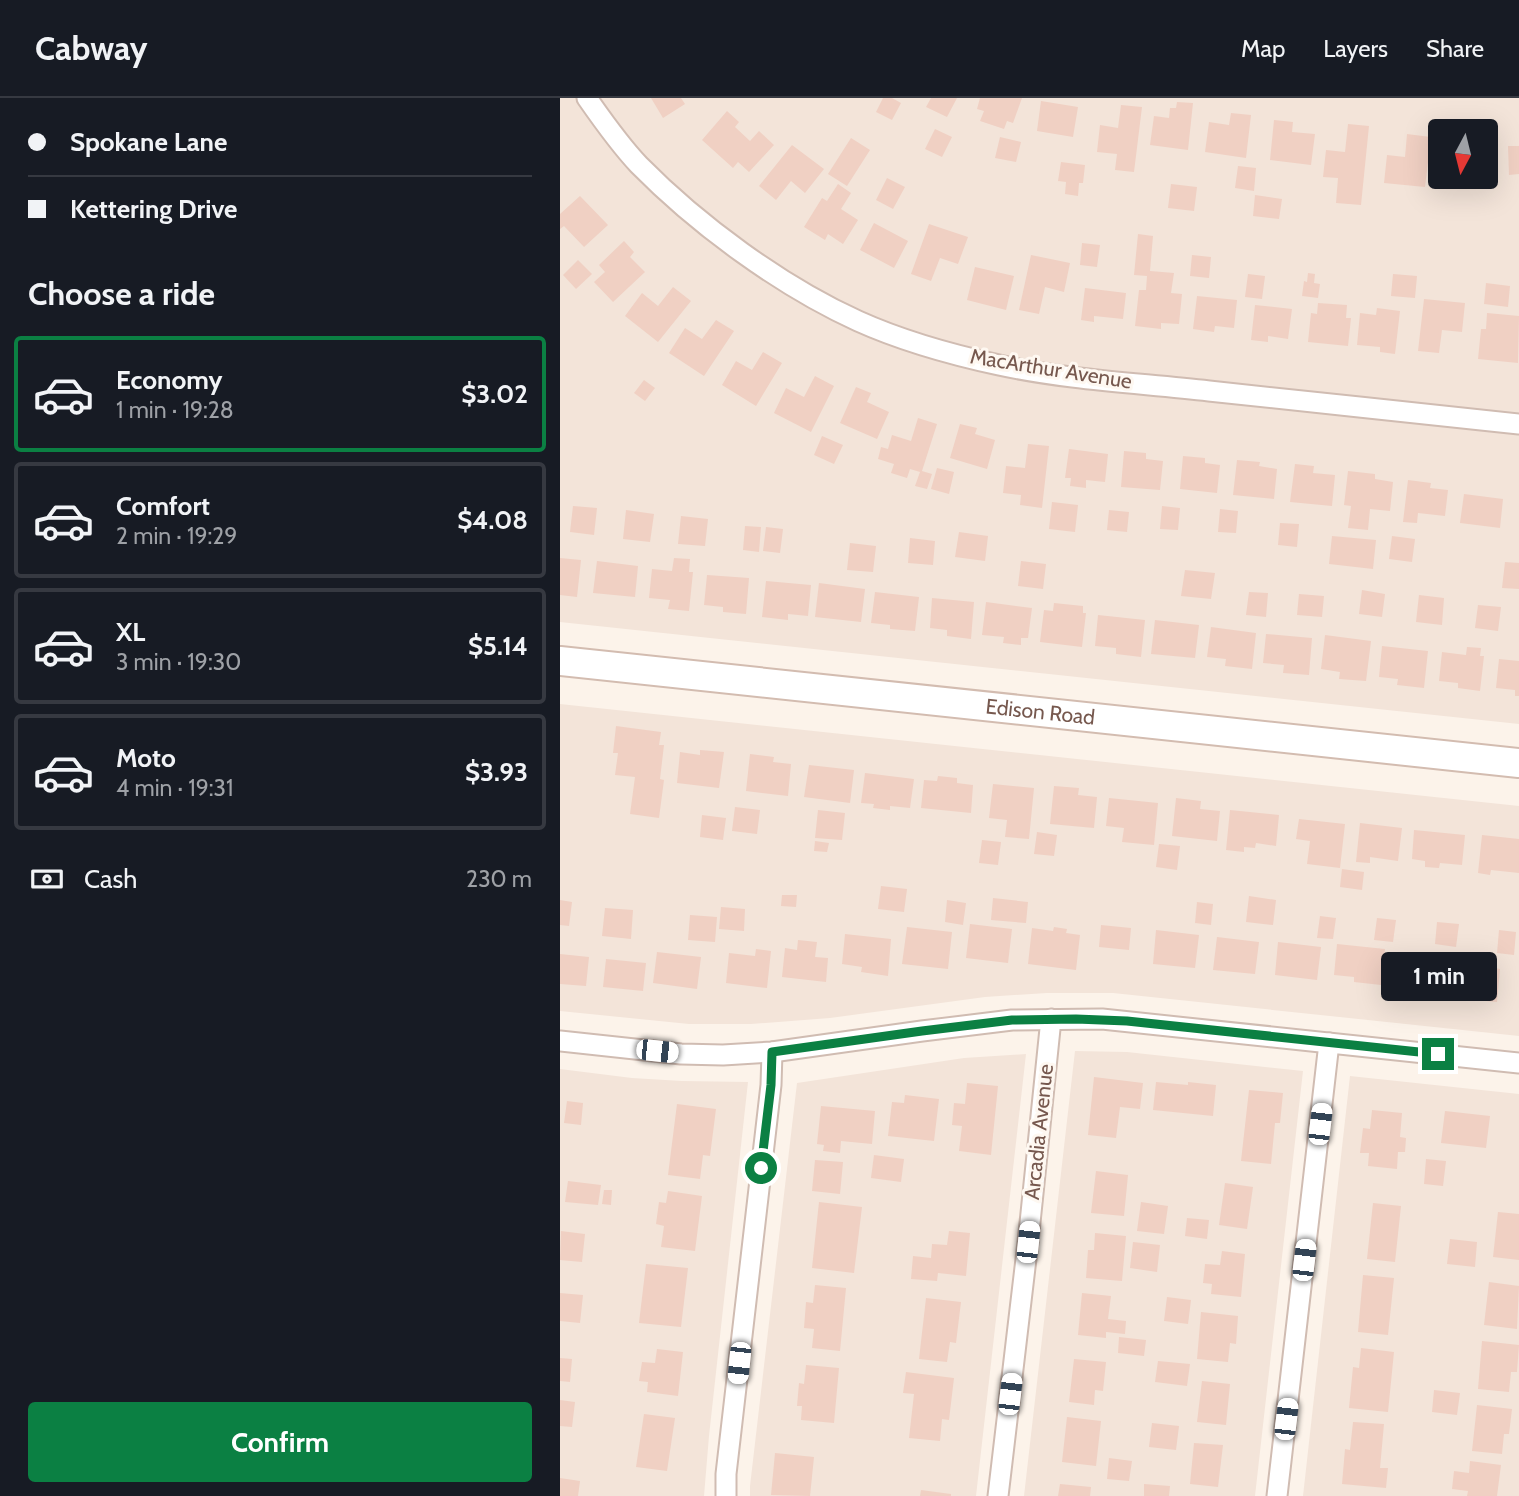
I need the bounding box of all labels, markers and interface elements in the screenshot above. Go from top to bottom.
text: Cabway [35,28,147,68]
text: Map [1241,34,1285,63]
text: Layers [1323,34,1388,63]
text: Share [1426,34,1484,63]
north arrow [1428,119,1498,189]
map controls [1428,119,1498,189]
text: Spokane Lane [70,126,227,158]
text: Kettering Drive [70,193,238,225]
text: Choose a ride [28,274,215,313]
street label: MacArthur Avenue [968,343,1134,394]
icon: car [32,363,95,426]
text: Economy [116,364,222,396]
text: $3.02 [461,378,528,410]
text: 1 min · 19:28 [116,396,234,424]
icon: car [32,489,95,552]
text: Comfort [116,490,210,522]
text: $4.08 [457,504,528,536]
text: 2 min · 19:29 [116,522,237,550]
icon: car [32,615,95,678]
text: XL [116,616,145,648]
text: $5.14 [468,630,528,662]
text: 3 min · 19:30 [116,648,241,676]
street label: Edison Road [984,693,1096,730]
icon: car [32,741,95,804]
text: Moto [116,742,176,774]
text: $3.93 [465,756,528,788]
text: 4 min · 19:31 [116,774,233,802]
icon: cash [28,860,66,898]
text: Cash [84,863,137,895]
text: 230 m [466,865,532,893]
callout: 1 min [1380,953,1496,1002]
text: 1 min [1413,962,1465,990]
car [636,1038,679,1064]
route end [1422,1038,1454,1070]
street label: Arcadia Avenue [1019,1063,1058,1201]
car [1308,1102,1333,1146]
route start [745,1152,777,1184]
car [1016,1220,1041,1264]
car [1292,1238,1317,1282]
car [727,1341,752,1385]
car [998,1372,1023,1416]
car [1274,1397,1299,1441]
button: Confirm [28,1402,532,1482]

